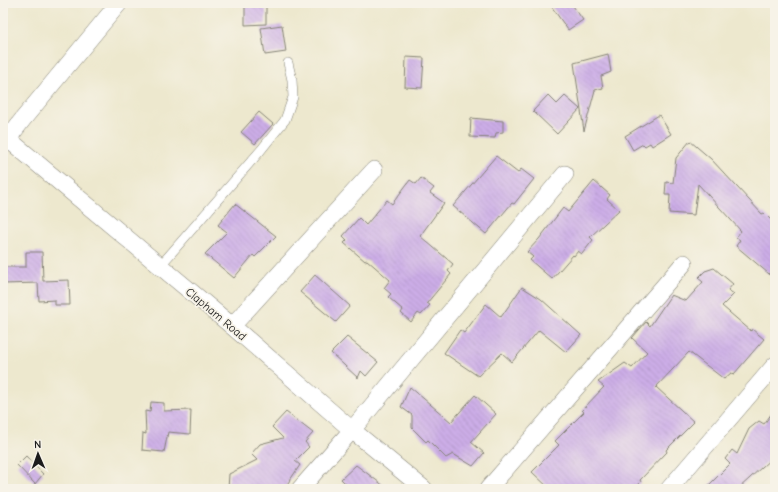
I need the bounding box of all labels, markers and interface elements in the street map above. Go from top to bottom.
street label: Clapham Road [183,285,249,343]
north arrow [18,434,58,474]
text: N [34,438,41,451]

